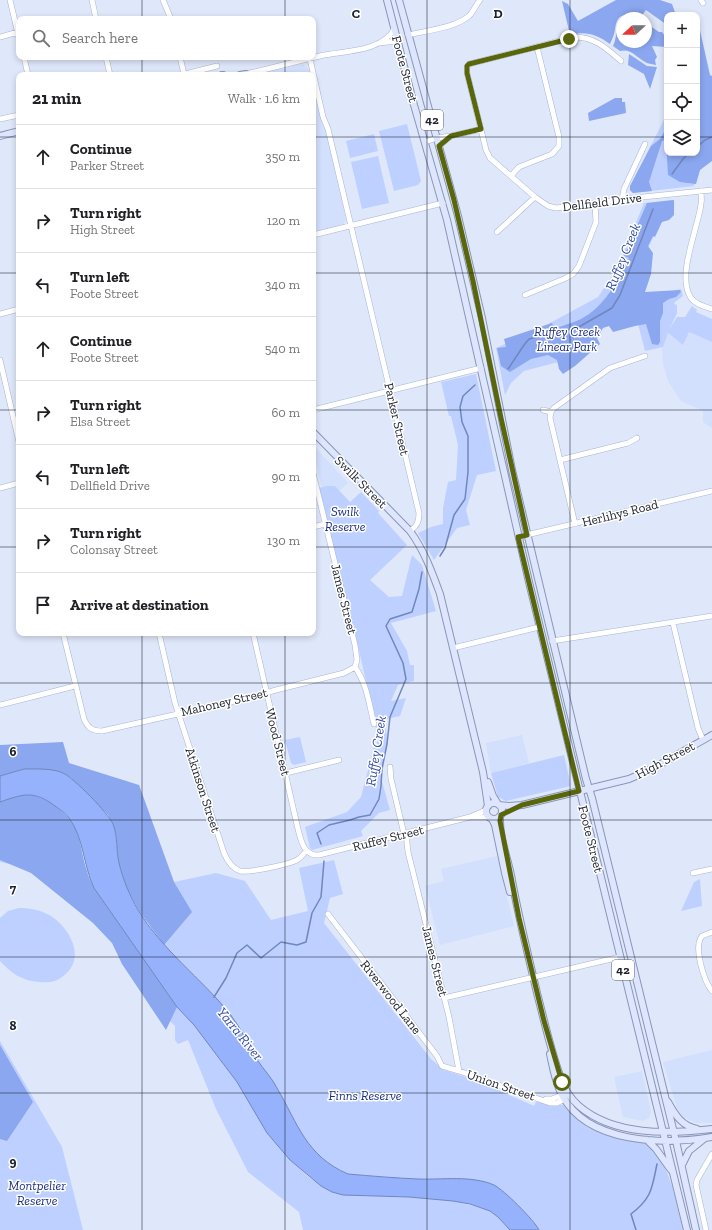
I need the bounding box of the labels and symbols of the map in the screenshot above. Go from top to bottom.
text: C [352,6,360,21]
text: D [493,6,503,21]
north arrow [616,12,652,48]
route end [560,30,578,48]
street label: Foote Street [389,34,421,104]
road number: 42 [421,110,443,130]
street label: Dellfield Drive [561,190,643,214]
water label: Ruffey Creek [602,221,644,293]
park label: Ruffey Creek Linear Park [534,324,600,354]
street label: Parker Street [381,381,413,457]
street label: Swilk Street [332,453,390,511]
street label: Herlihys Road [580,496,660,530]
park label: Swilk Reserve [325,504,366,534]
street label: James Street [328,562,360,636]
street label: Mahoney Street [179,685,269,719]
street label: Wood Street [262,707,294,778]
water label: Ruffey Creek [362,715,390,787]
street label: High Street [633,738,697,782]
text: 6 [10,744,17,759]
street label: Atkinson Street [182,746,224,834]
street label: Foote Street [575,804,607,874]
street label: Ruffey Street [351,822,425,854]
text: 7 [10,881,17,896]
street label: James Street [419,924,451,998]
street label: Riverwood Lane [358,957,424,1037]
road number: 42 [612,960,634,980]
water label: Yarra River [213,1004,267,1064]
text: 8 [9,1018,17,1033]
street label: Union Street [465,1066,537,1104]
route start [553,1073,571,1091]
park label: Finns Reserve [329,1088,402,1103]
text: 9 [10,1154,17,1169]
park label: Montpelier Reserve [8,1178,66,1208]

